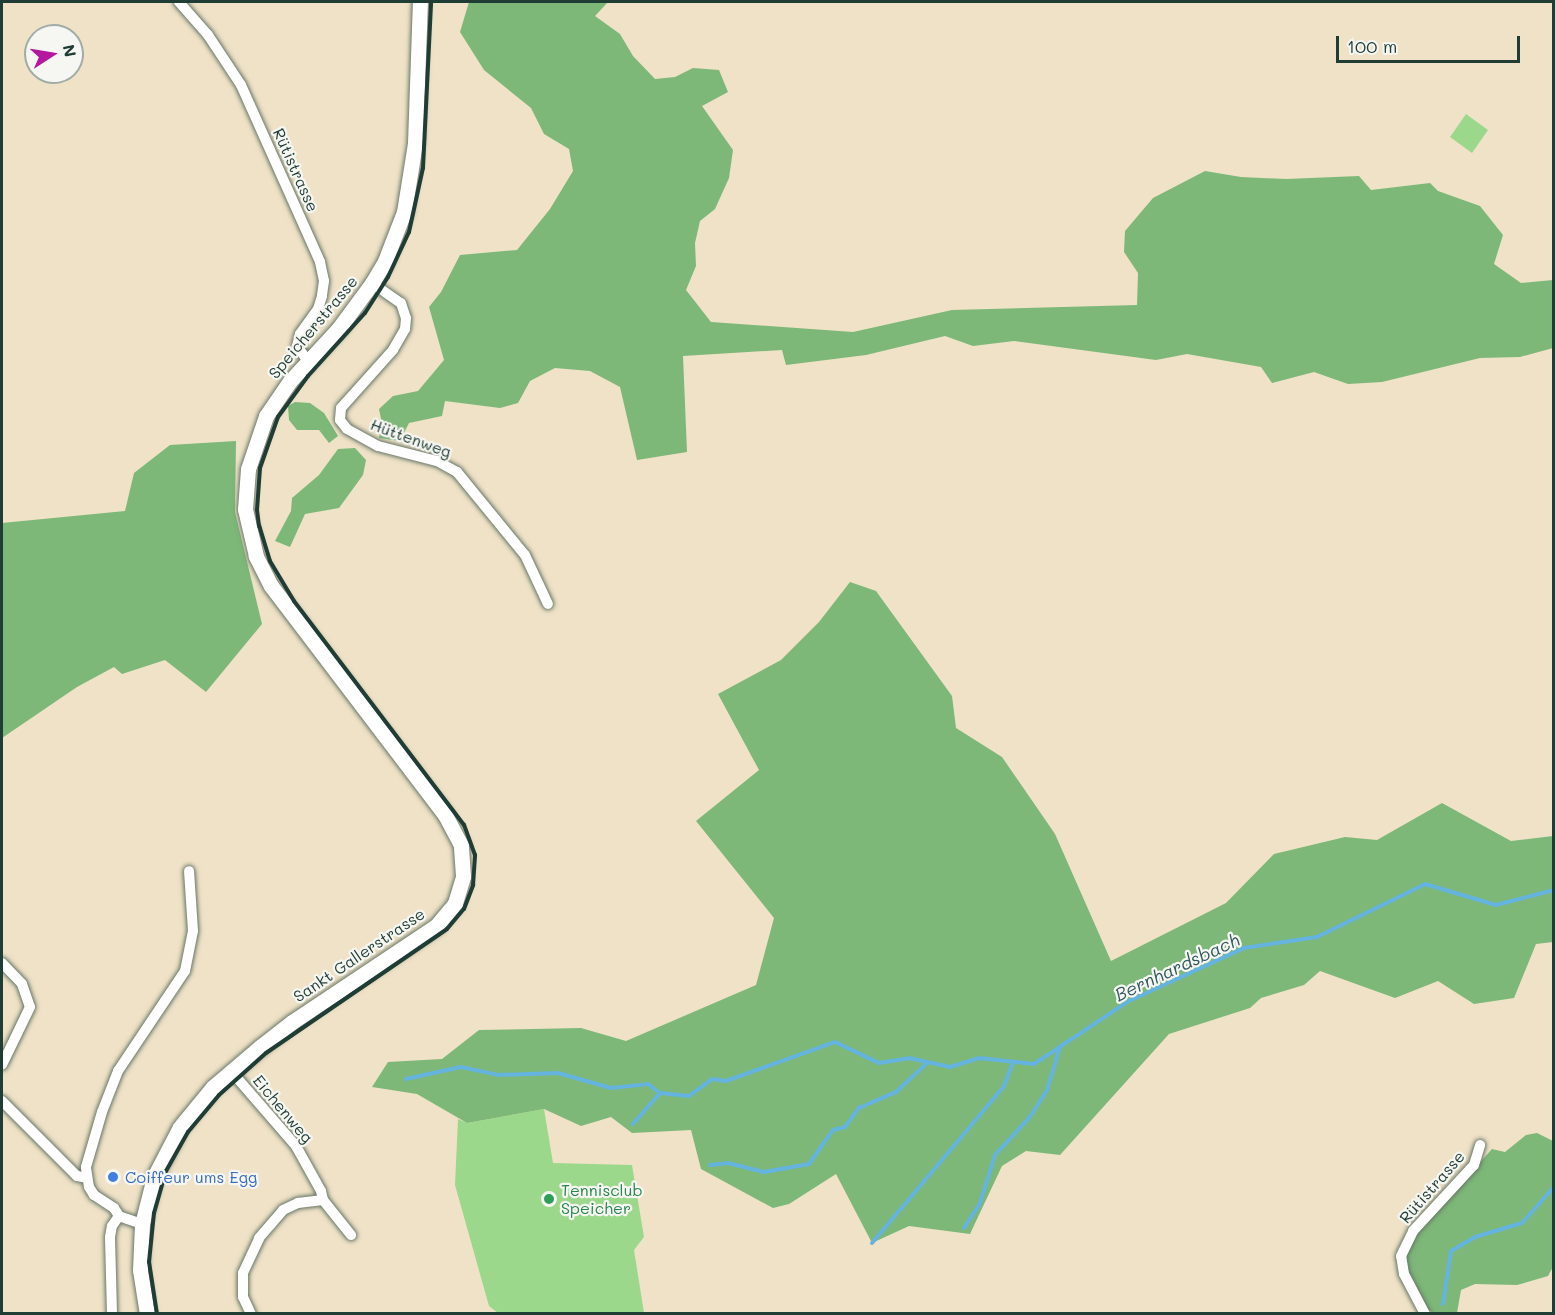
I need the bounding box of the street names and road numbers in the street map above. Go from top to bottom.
street label: Rütistrasse [269,125,323,215]
street label: Speicherstrasse [264,272,362,382]
street label: Hüttenweg [368,415,454,461]
street label: Sankt Gallerstrasse [290,904,428,1006]
street label: Eichenweg [249,1071,317,1147]
street label: Rütistrasse [1395,1147,1469,1227]

